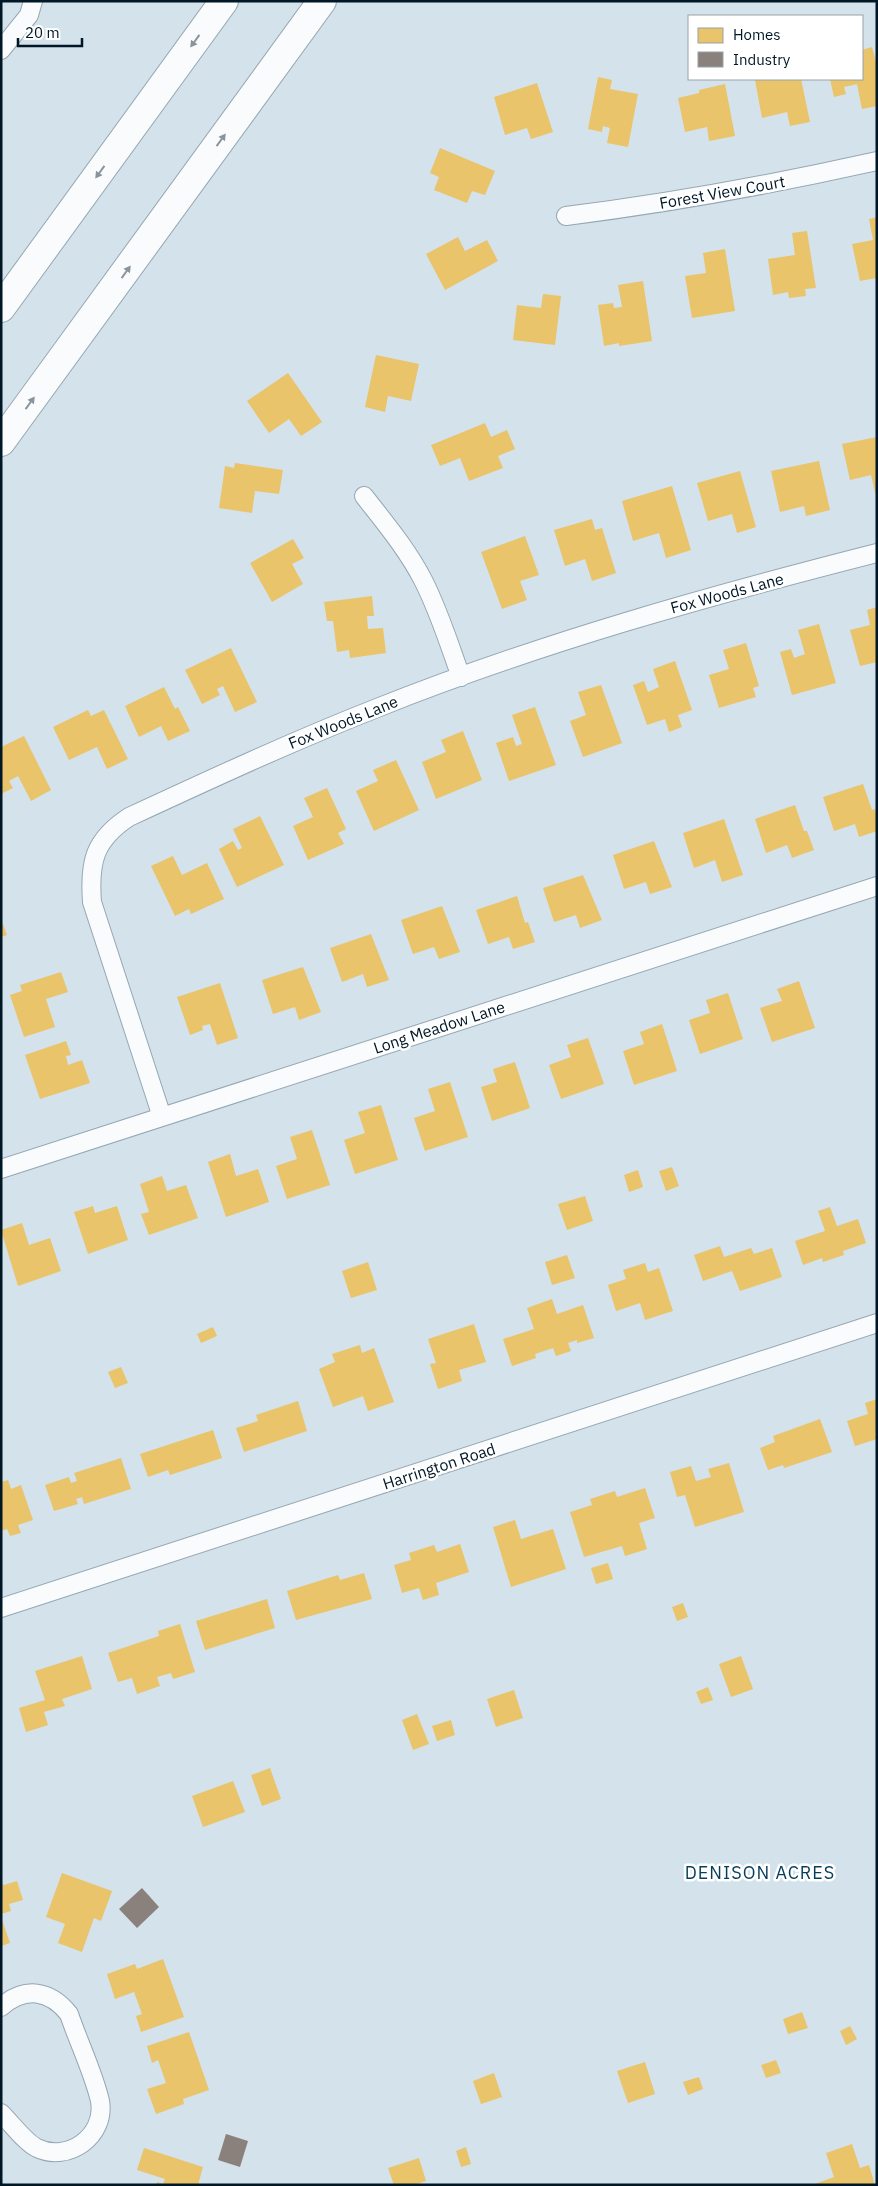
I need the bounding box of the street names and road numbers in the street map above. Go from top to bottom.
street label: Forest View Court [658,171,786,213]
street label: Fox Woods Lane [668,568,786,618]
street label: Fox Woods Lane [285,691,401,753]
street label: Long Meadow Lane [371,996,507,1058]
street label: Harrington Road [380,1438,498,1494]

